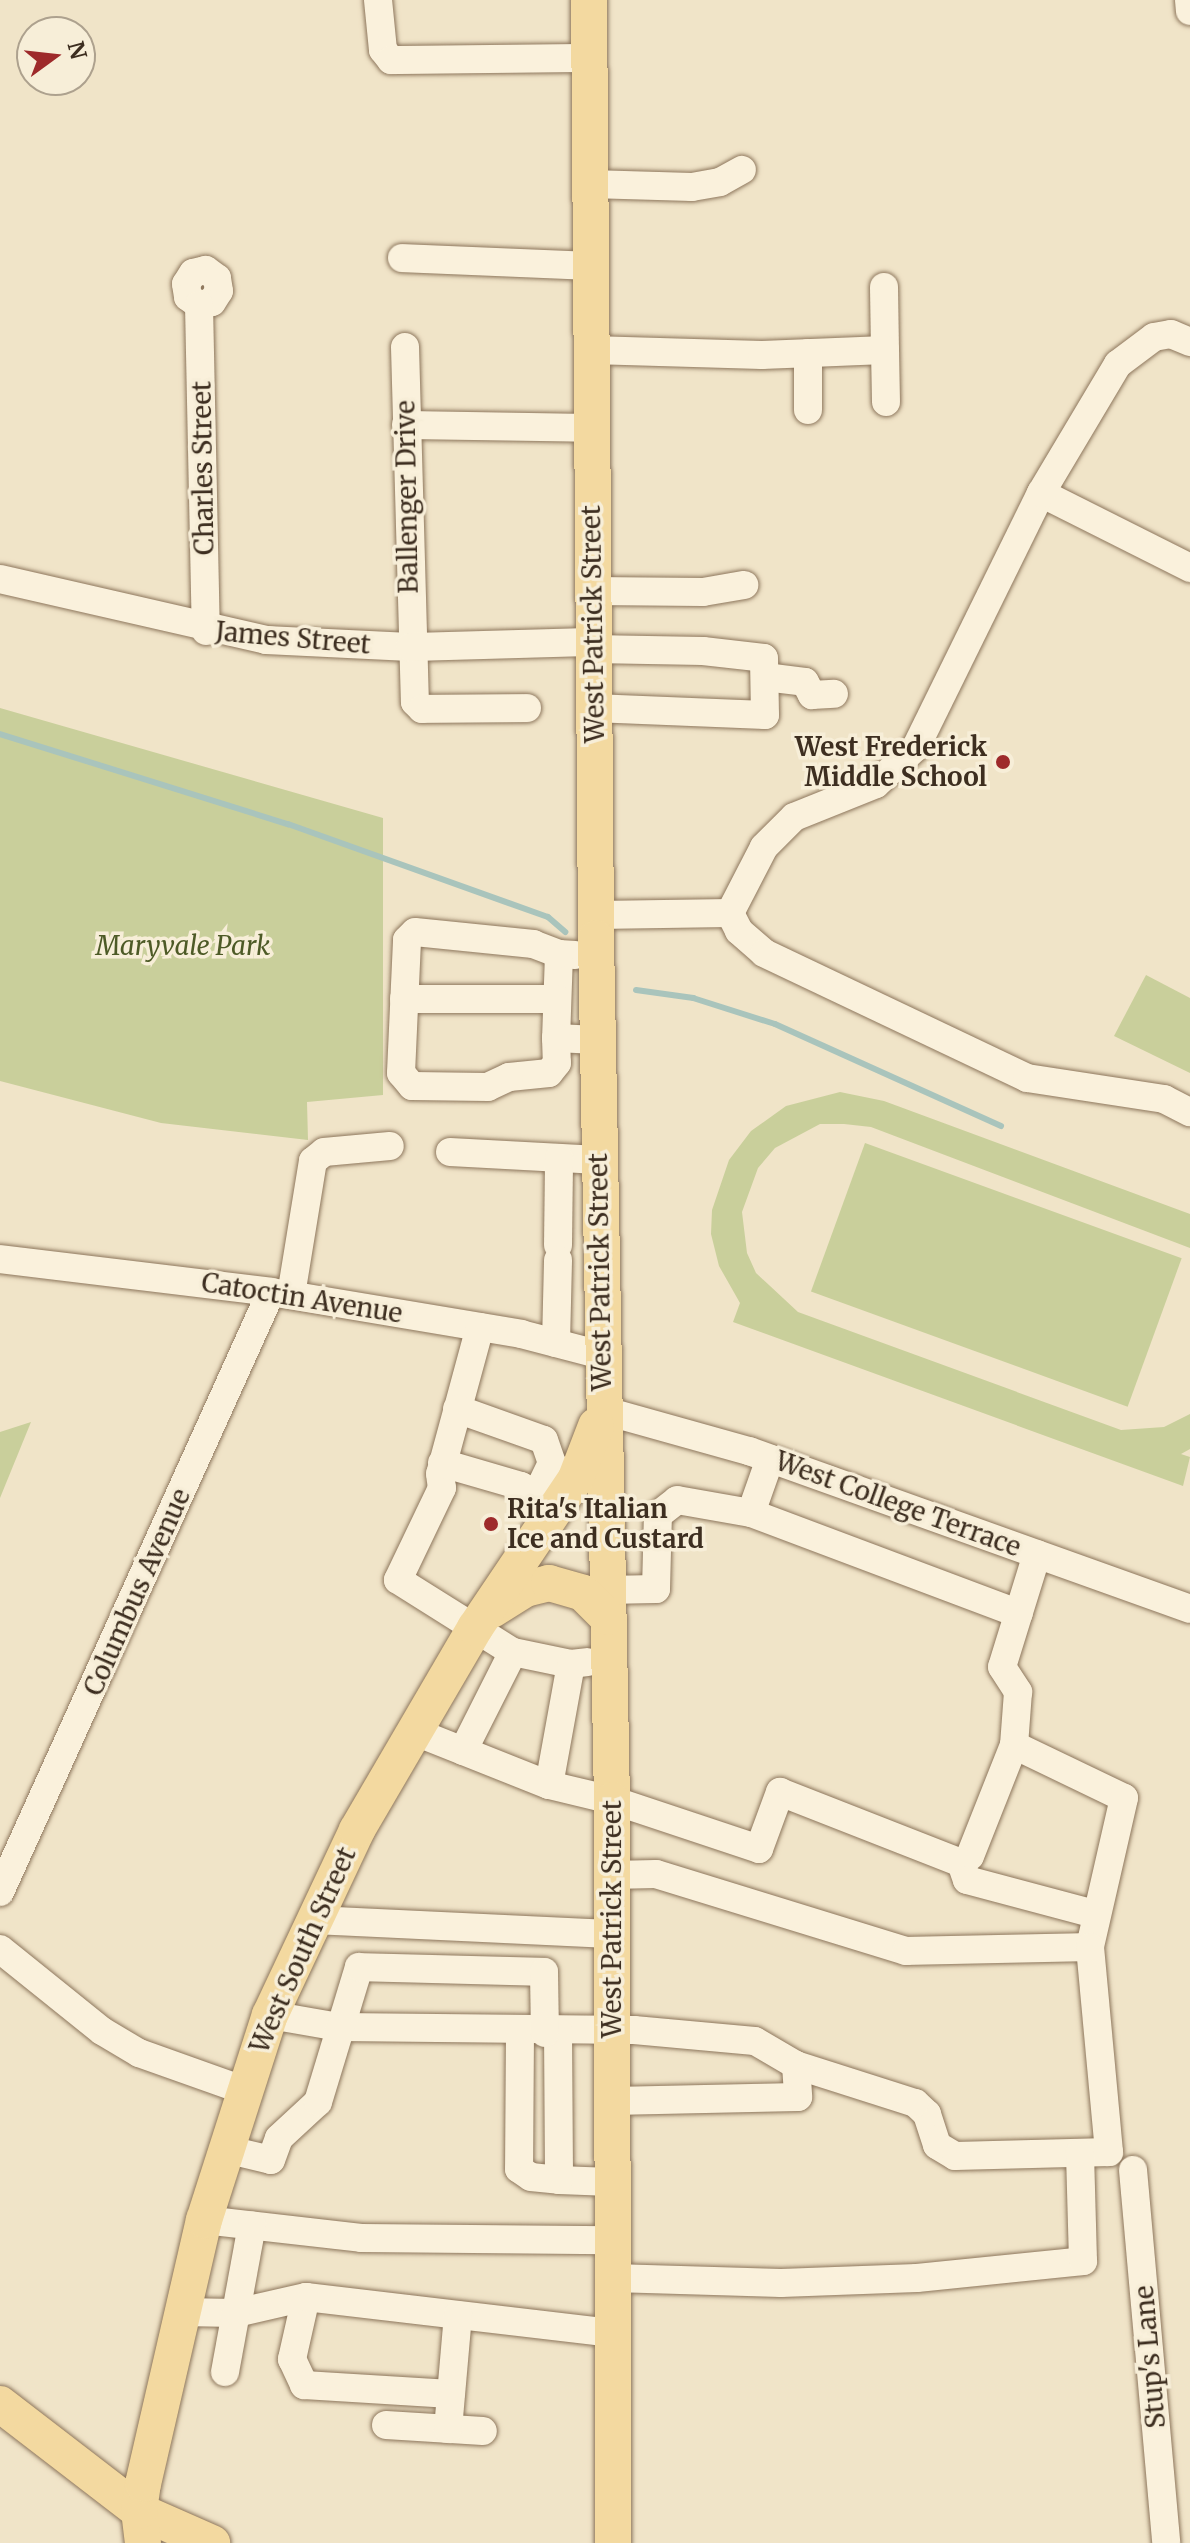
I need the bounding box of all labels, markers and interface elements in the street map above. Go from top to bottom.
north arrow [16,16,96,96]
text: N [61,38,93,62]
street label: Charles Street [186,381,220,555]
street label: Ballenger Drive [390,400,424,594]
street label: West Patrick Street [575,505,611,743]
street label: James Street [214,616,372,660]
place label: West Frederick Middle School [795,731,987,792]
marker: West Frederick Middle School [994,753,1012,771]
park label: Maryvale Park [96,930,270,962]
street label: West Patrick Street [582,1153,618,1391]
street label: Catoctin Avenue [199,1267,405,1329]
street label: West College Terrace [771,1445,1025,1563]
street label: Columbus Avenue [77,1484,197,1700]
place label: Rita's Italian Ice and Custard [507,1493,704,1554]
marker: Rita's Italian Ice and Custard [482,1515,500,1533]
street label: West Patrick Street [596,1800,628,2038]
street label: West South Street [244,1842,362,2058]
street label: Stup's Lane [1128,2284,1172,2430]

